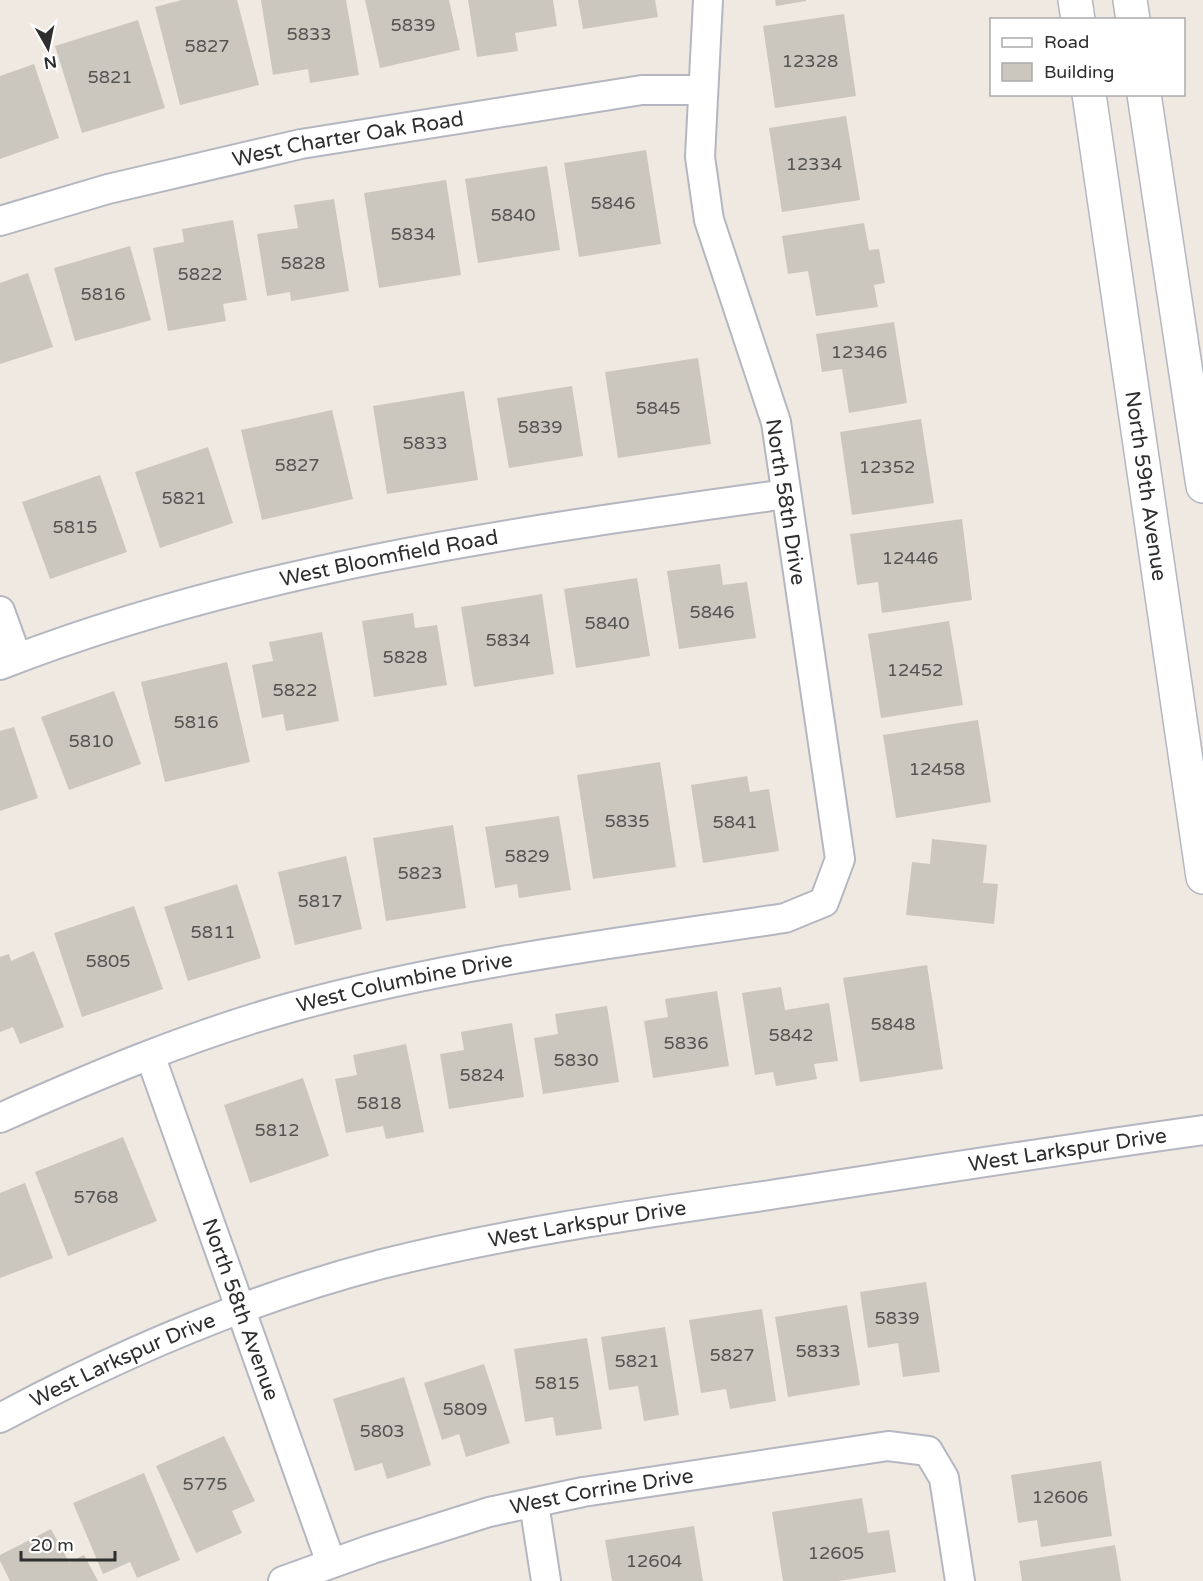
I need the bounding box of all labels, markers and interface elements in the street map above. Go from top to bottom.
house number: 5839 [390,14,436,36]
north arrow [18,18,78,78]
legend [990,18,1185,96]
house number: 5833 [286,23,332,45]
text: Road [1044,31,1089,53]
house number: 5827 [184,35,230,57]
house number: 12328 [782,50,838,72]
text: N [42,51,58,73]
text: Building [1044,61,1114,83]
house number: 5821 [87,66,133,88]
street label: West Charter Oak Road [230,106,466,173]
house number: 12334 [786,153,842,175]
house number: 5846 [590,192,636,214]
house number: 5840 [490,204,536,226]
house number: 5834 [390,223,436,245]
house number: 5828 [280,252,326,274]
house number: 5822 [177,263,223,285]
house number: 5816 [80,283,126,305]
house number: 12346 [831,341,887,363]
street label: North 59th Avenue [1119,389,1172,583]
house number: 5845 [635,397,681,419]
house number: 5839 [517,416,563,438]
street label: North 58th Drive [760,417,811,587]
house number: 5833 [402,432,448,454]
house number: 5827 [274,454,320,476]
house number: 12352 [859,456,915,478]
house number: 5821 [161,487,207,509]
house number: 5815 [52,516,98,538]
street label: West Bloomfield Road [277,525,500,592]
house number: 12446 [882,547,938,569]
house number: 5846 [689,601,735,623]
house number: 5840 [584,612,630,634]
house number: 5834 [485,629,531,651]
house number: 5828 [382,646,428,668]
house number: 12452 [887,659,943,681]
house number: 5822 [272,679,318,701]
house number: 5816 [173,711,219,733]
house number: 5810 [68,730,114,752]
house number: 12458 [909,758,965,780]
house number: 5835 [604,810,650,832]
house number: 5841 [712,811,758,833]
house number: 5829 [504,845,550,867]
house number: 5823 [397,862,443,884]
house number: 5817 [297,890,343,912]
house number: 5811 [190,921,236,943]
street label: West Columbine Drive [294,947,515,1018]
house number: 5805 [85,950,131,972]
house number: 5848 [870,1013,916,1035]
house number: 5842 [768,1024,814,1046]
house number: 5836 [663,1032,709,1054]
house number: 5830 [553,1049,599,1071]
house number: 5824 [459,1064,505,1086]
house number: 5818 [356,1092,402,1114]
house number: 5812 [254,1119,300,1141]
street label: West Larkspur Drive [967,1123,1169,1177]
house number: 5768 [73,1186,119,1208]
street label: West Larkspur Drive [486,1195,688,1253]
street label: North 58th Avenue [196,1215,284,1404]
house number: 5839 [874,1307,920,1329]
street label: West Larkspur Drive [26,1308,219,1413]
house number: 5833 [795,1340,841,1362]
house number: 5827 [709,1344,755,1366]
house number: 5821 [614,1350,660,1372]
house number: 5815 [534,1372,580,1394]
house number: 5809 [442,1398,488,1420]
house number: 5803 [359,1420,405,1442]
street label: West Corrine Drive [508,1463,695,1520]
house number: 5775 [182,1473,228,1495]
house number: 12606 [1032,1486,1088,1508]
scale bar [21,1524,116,1562]
text: 20 m [30,1534,74,1556]
house number: 12605 [808,1542,864,1564]
house number: 12604 [626,1550,682,1572]

